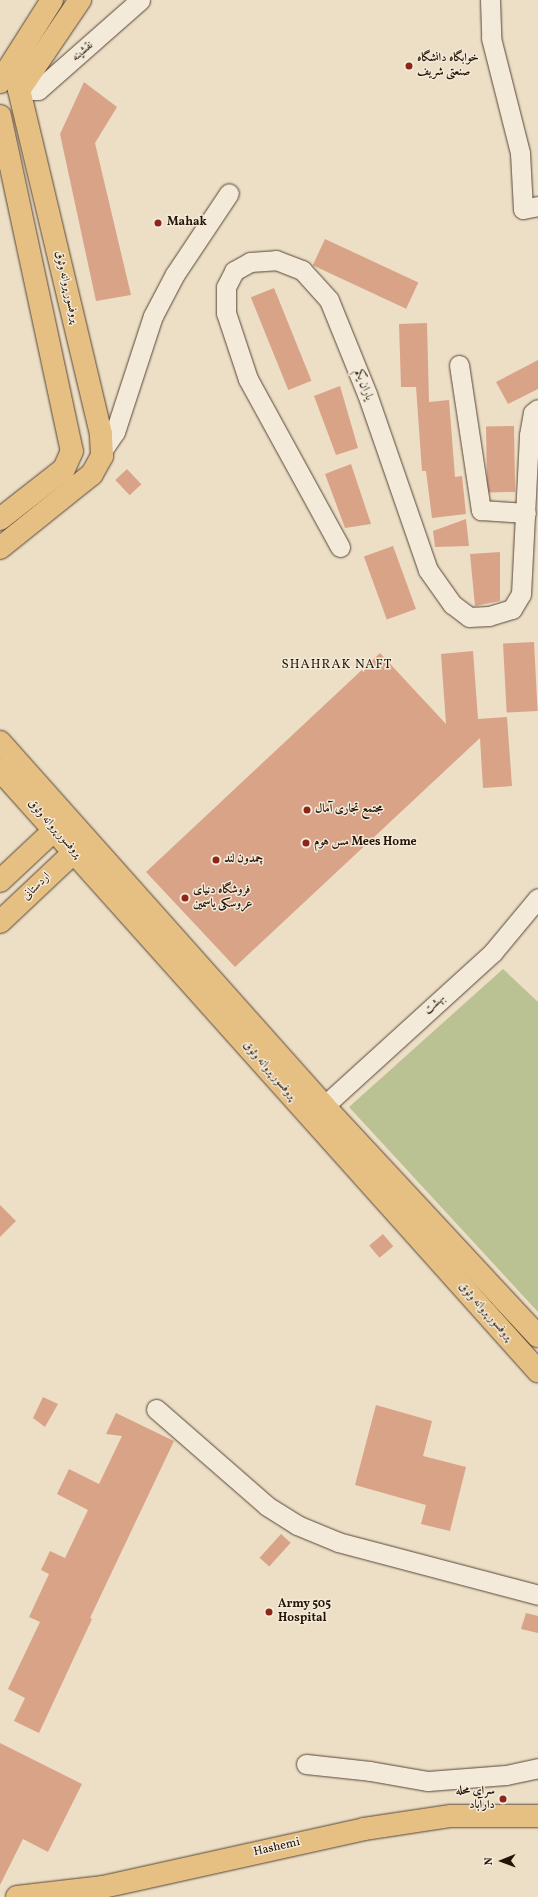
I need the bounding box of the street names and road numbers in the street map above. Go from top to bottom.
street label: نقشینه [69,39,97,65]
street label: پروفسور پروانه وثوق [51,249,81,325]
street label: یاران یکم [350,367,376,403]
street label: پروفسور پروانه وثوق [24,797,84,861]
street label: اردستانی [20,870,54,904]
street label: بهشت [421,992,449,1018]
street label: پروفسور پروانه وثوق [239,1038,299,1104]
street label: پروفسور پروانه وثوق [455,1280,515,1344]
street label: Hashemi [252,1836,302,1860]

